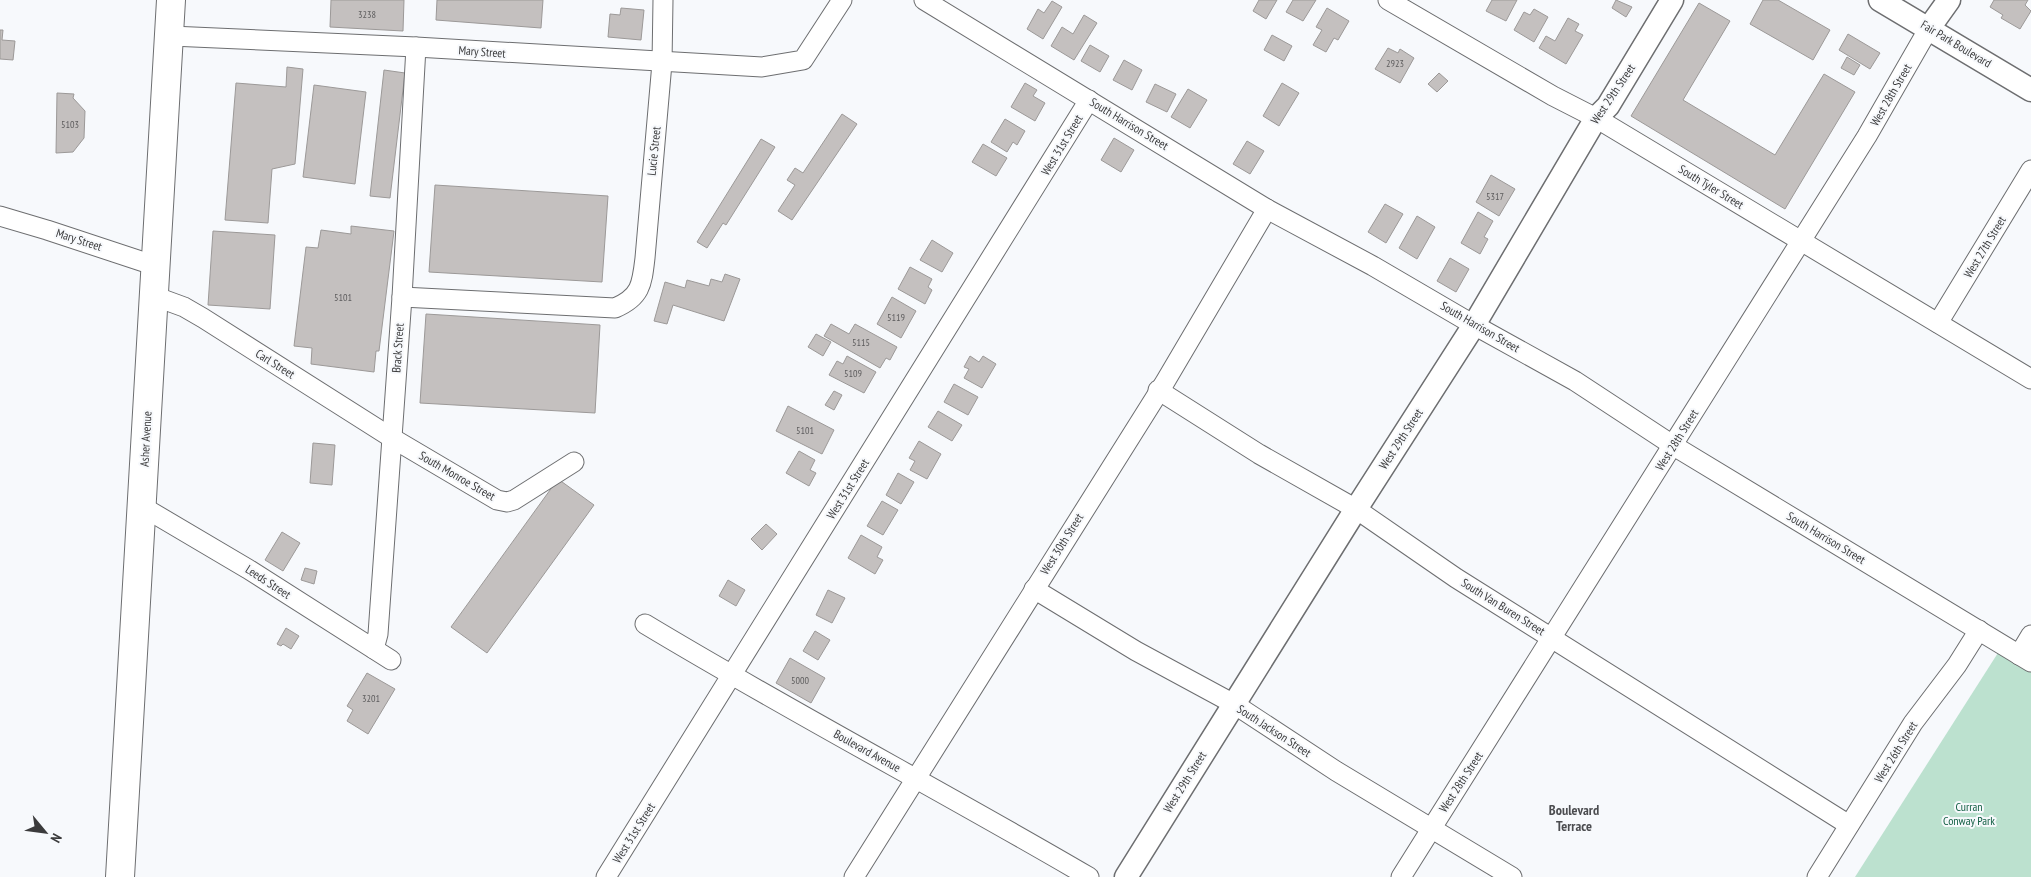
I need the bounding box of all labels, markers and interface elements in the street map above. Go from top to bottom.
house number: 3238 [358,8,376,21]
street label: Fair Park Boulevard [1918,17,1994,71]
street label: Mary Street [458,42,507,61]
house number: 2923 [1386,57,1404,70]
street label: West 29th Street [1587,60,1639,127]
street label: West 28th Street [1867,60,1915,128]
street label: South Harrison Street [1087,94,1172,153]
street label: West 31st Street [1038,111,1086,178]
house number: 5103 [61,118,79,131]
street label: Lucie Street [643,125,664,176]
street label: South Tyler Street [1676,161,1747,212]
house number: 5317 [1486,190,1504,203]
street label: West 27th Street [1960,213,2009,280]
street label: Mary Street [54,225,105,254]
house number: 5101 [334,291,352,304]
street label: South Harrison Street [1438,298,1523,356]
house number: 5119 [887,311,905,324]
street label: Brack Street [388,322,407,373]
house number: 5115 [852,336,870,349]
street label: Carl Street [253,346,298,382]
house number: 5109 [844,367,862,380]
street label: West 29th Street [1375,405,1426,472]
street label: West 28th Street [1652,406,1702,473]
street label: Asher Avenue [137,411,154,467]
house number: 5101 [796,424,814,437]
street label: South Monroe Street [416,448,499,504]
street label: West 31st Street [823,455,872,522]
street label: South Harrison Street [1784,508,1869,567]
street label: West 30th Street [1037,510,1087,577]
street label: Leeds Street [243,561,294,602]
street label: South Van Buren Street [1459,575,1548,639]
house number: 5000 [791,674,810,687]
house number: 3201 [362,692,380,705]
street label: South Jackson Street [1234,701,1315,760]
street label: West 26th Street [1871,718,1921,785]
street label: Boulevard Avenue [831,726,903,775]
street label: West 29th Street [1160,748,1210,815]
street label: West 28th Street [1435,748,1486,815]
street label: West 31st Street [609,799,658,866]
park label: Curran Conway Park [1943,799,1995,828]
district label: Boulevard Terrace [1549,801,1599,835]
north arrow [20,807,70,857]
text: N [47,831,66,846]

